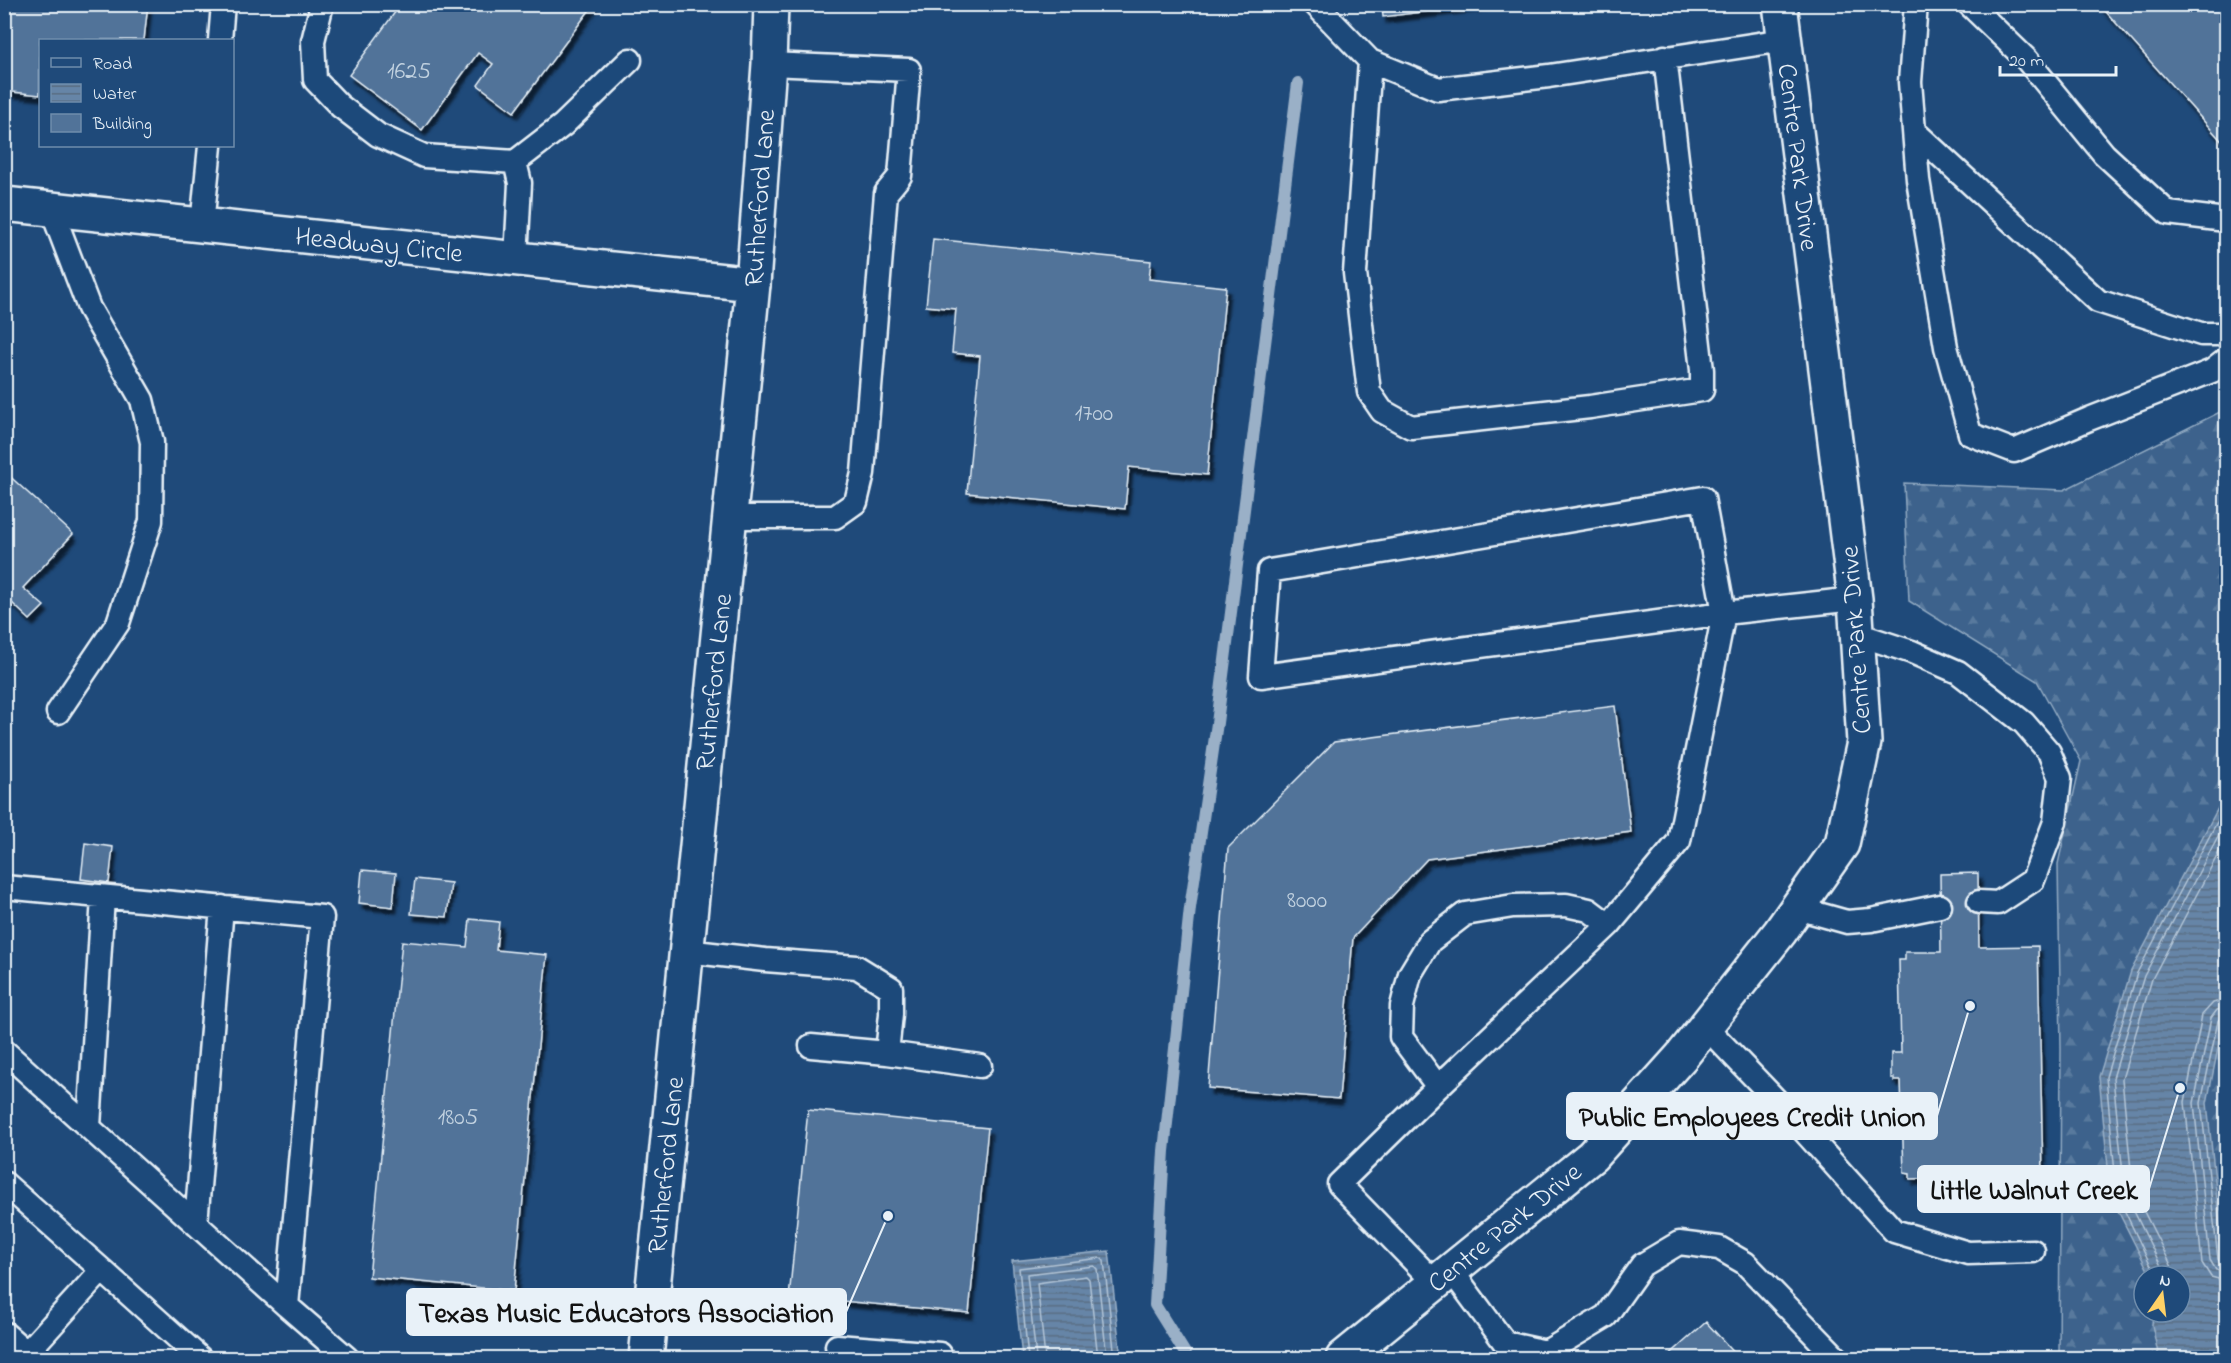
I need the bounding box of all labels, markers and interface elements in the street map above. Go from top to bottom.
legend [39,39,234,147]
scale bar [2000,39,2116,77]
text: 20 m [2009,49,2044,75]
text: Road [93,52,132,78]
house number: 1625 [387,55,431,90]
street label: Centre Park Drive [1766,61,1827,254]
text: Water [93,82,137,108]
street label: Rutherford Lane [736,107,787,288]
text: Building [92,112,152,139]
street label: Headway Circle [293,218,465,275]
house number: 1700 [1075,397,1113,432]
street label: Centre Park Drive [1831,544,1884,735]
street label: Rutherford Lane [687,591,744,773]
house number: 8000 [1287,884,1327,919]
street label: Rutherford Lane [639,1074,696,1256]
callout: Public Employees Credit Union [1567,1093,1937,1139]
text: Public Employees Credit Union [1579,1099,1925,1140]
house number: 1805 [438,1101,479,1136]
street label: Centre Park Drive [1420,1154,1592,1303]
callout: Little Walnut Creek [1918,1166,2149,1212]
text: Little Walnut Creek [1930,1172,2138,1213]
north arrow [2132,1264,2192,1324]
text: N [2157,1268,2173,1294]
callout: Texas Music Educators Association [407,1289,846,1335]
text: Texas Music Educators Association [419,1295,834,1336]

